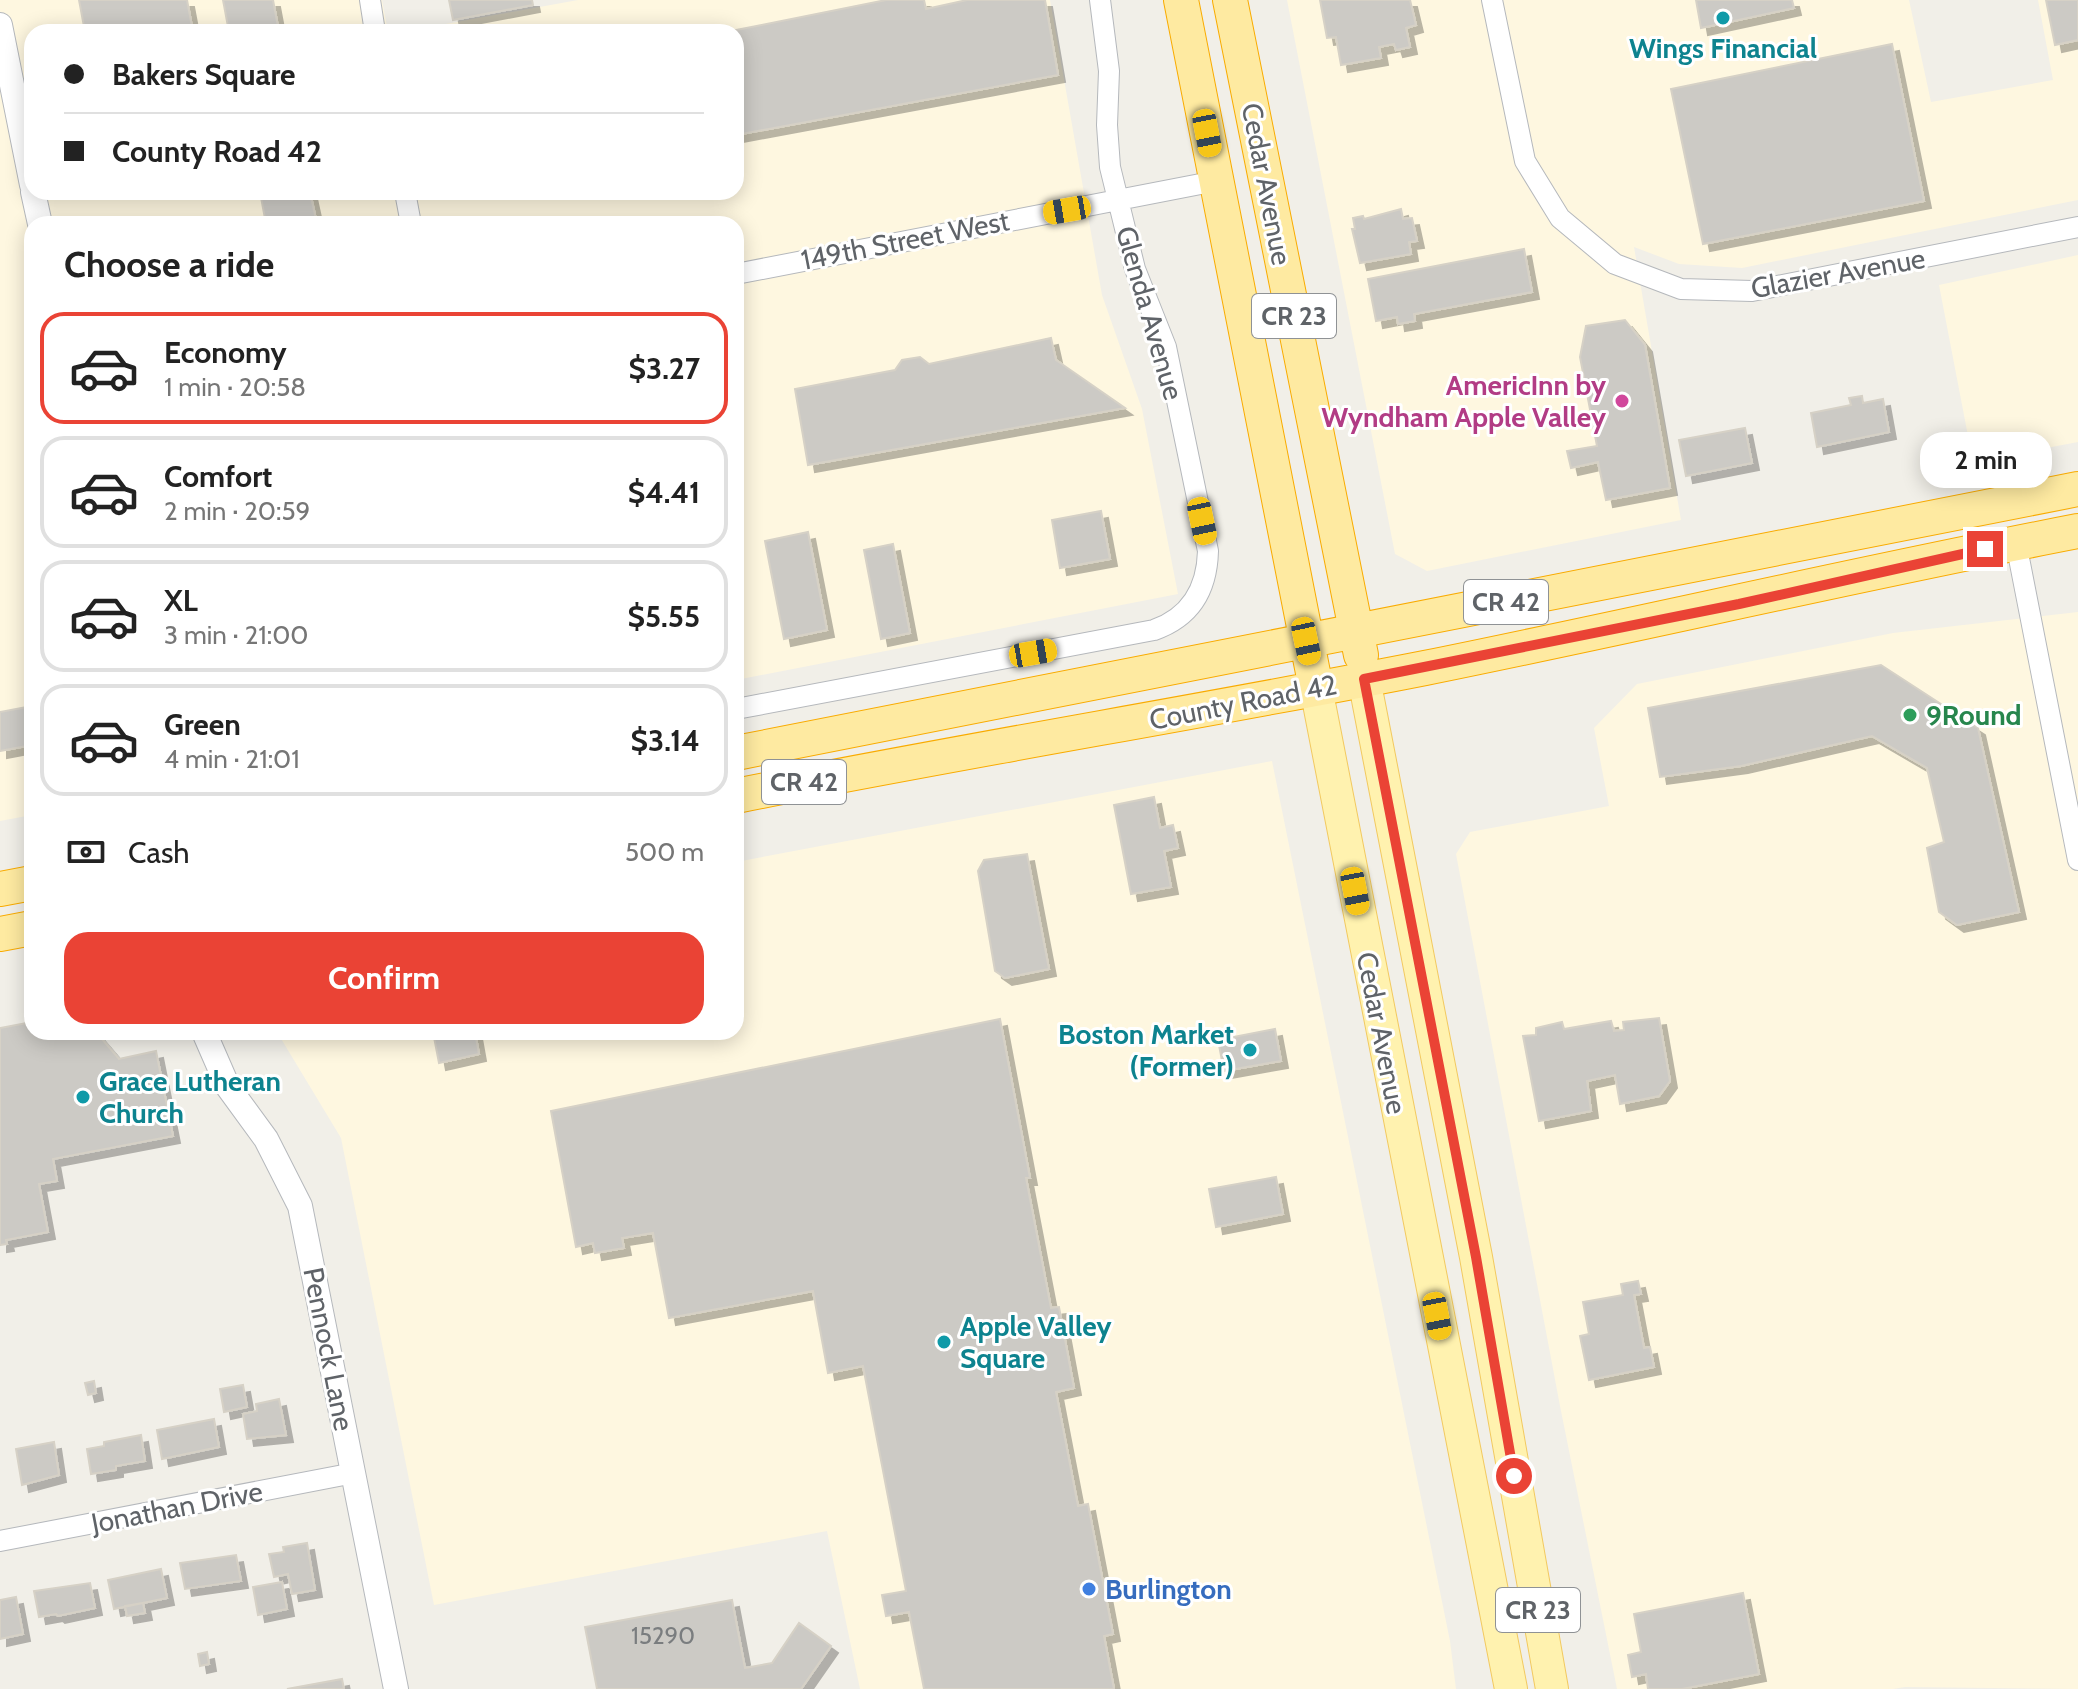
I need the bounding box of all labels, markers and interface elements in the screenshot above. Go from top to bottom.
marker: Wings Financial [1714,9,1732,27]
place label: Wings Financial [1629,31,1817,65]
text: Bakers Square [112,56,296,93]
street label: Cedar Avenue [1235,100,1299,268]
car [1191,107,1223,159]
text: County Road 42 [112,133,322,170]
car [1041,194,1093,226]
street label: 149th Street West [798,203,1012,277]
street label: Glenda Avenue [1109,222,1191,404]
street label: Glazier Avenue [1748,241,1928,305]
text: Choose a ride [64,242,274,286]
road number: CR 23 [1252,294,1336,338]
icon: car [68,332,140,404]
text: Economy [164,334,287,371]
text: $3.27 [629,350,700,387]
place label: AmericInn by Wyndham Apple Valley [1321,368,1606,434]
text: 1 min · 20:58 [164,371,306,403]
marker: AmericInn by Wyndham Apple Valley [1613,392,1631,410]
callout: 2 min [1919,433,2051,489]
text: 2 min [1955,444,2017,476]
icon: car [68,456,140,528]
text: Comfort [164,458,272,495]
text: $4.41 [628,474,700,511]
text: 2 min · 20:59 [164,495,310,527]
car [1185,495,1219,547]
route end [1967,531,2003,567]
icon: car [68,580,140,652]
road number: CR 42 [1464,580,1548,624]
text: XL [164,582,198,619]
text: $5.55 [628,598,700,635]
car [1289,615,1323,667]
text: 3 min · 21:00 [164,619,308,651]
car [1007,637,1059,669]
street label: County Road 42 [1146,667,1340,737]
place label: 9Round [1926,698,2022,732]
icon: car [68,704,140,776]
text: Green [164,706,241,743]
marker: 9Round [1901,706,1919,724]
text: $3.14 [631,722,700,759]
text: 4 min · 21:01 [164,743,300,775]
road number: CR 42 [762,760,846,804]
icon: cash [64,830,108,874]
text: Cash [128,834,190,871]
text: 500 m [625,836,704,868]
car [1339,865,1371,917]
button: Confirm [64,932,704,1024]
street label: Cedar Avenue [1350,949,1414,1117]
place label: Boston Market (Former) [1058,1017,1234,1083]
marker: Boston Market (Former) [1241,1041,1259,1059]
place label: Grace Lutheran Church [99,1064,281,1130]
marker: Grace Lutheran Church [74,1088,92,1106]
street label: Pennock Lane [297,1264,361,1434]
car [1421,1290,1453,1342]
place label: Apple Valley Square [960,1309,1111,1375]
marker: Apple Valley Square [935,1333,953,1351]
route start [1496,1458,1532,1494]
street label: Jonathan Drive [87,1474,266,1540]
place label: Burlington [1105,1572,1232,1606]
marker: Burlington [1080,1580,1098,1598]
road number: CR 23 [1496,1588,1580,1632]
house number: 15290 [631,1621,695,1650]

